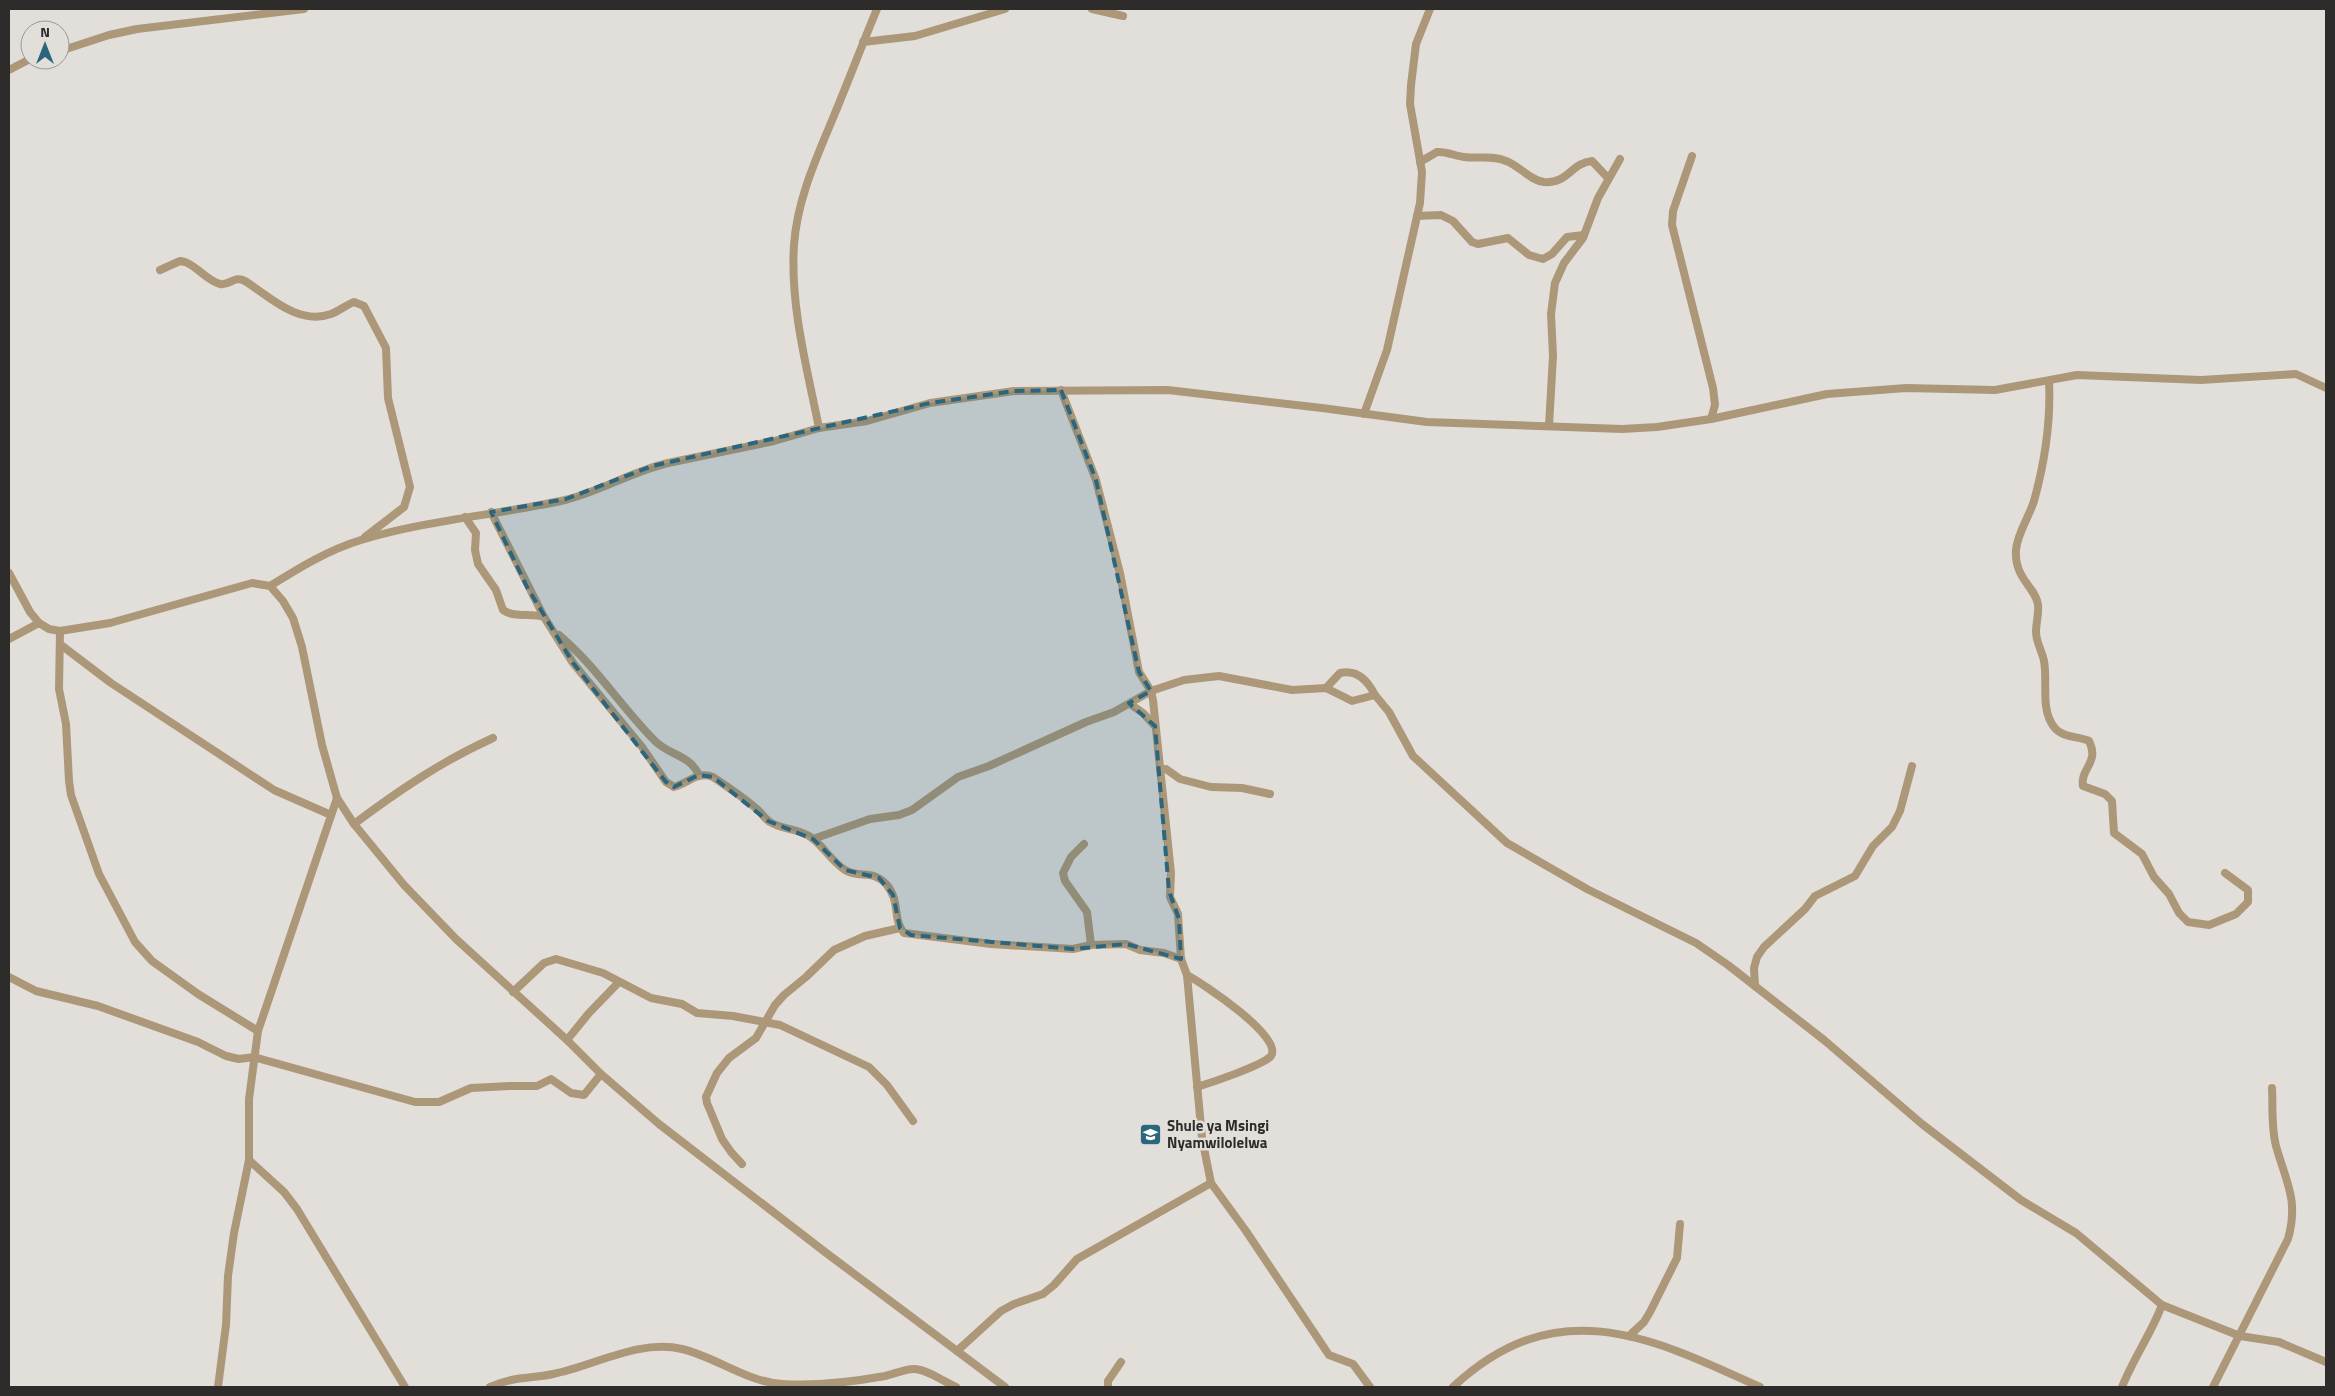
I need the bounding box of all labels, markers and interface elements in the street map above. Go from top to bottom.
north arrow [20,20,70,70]
text: N [40,21,50,42]
place label: Shule ya Msingi Nyamwilolelwa [1167,1114,1269,1154]
school or university icon: Shule ya Msingi Nyamwilolelwa [1139,1122,1163,1146]

